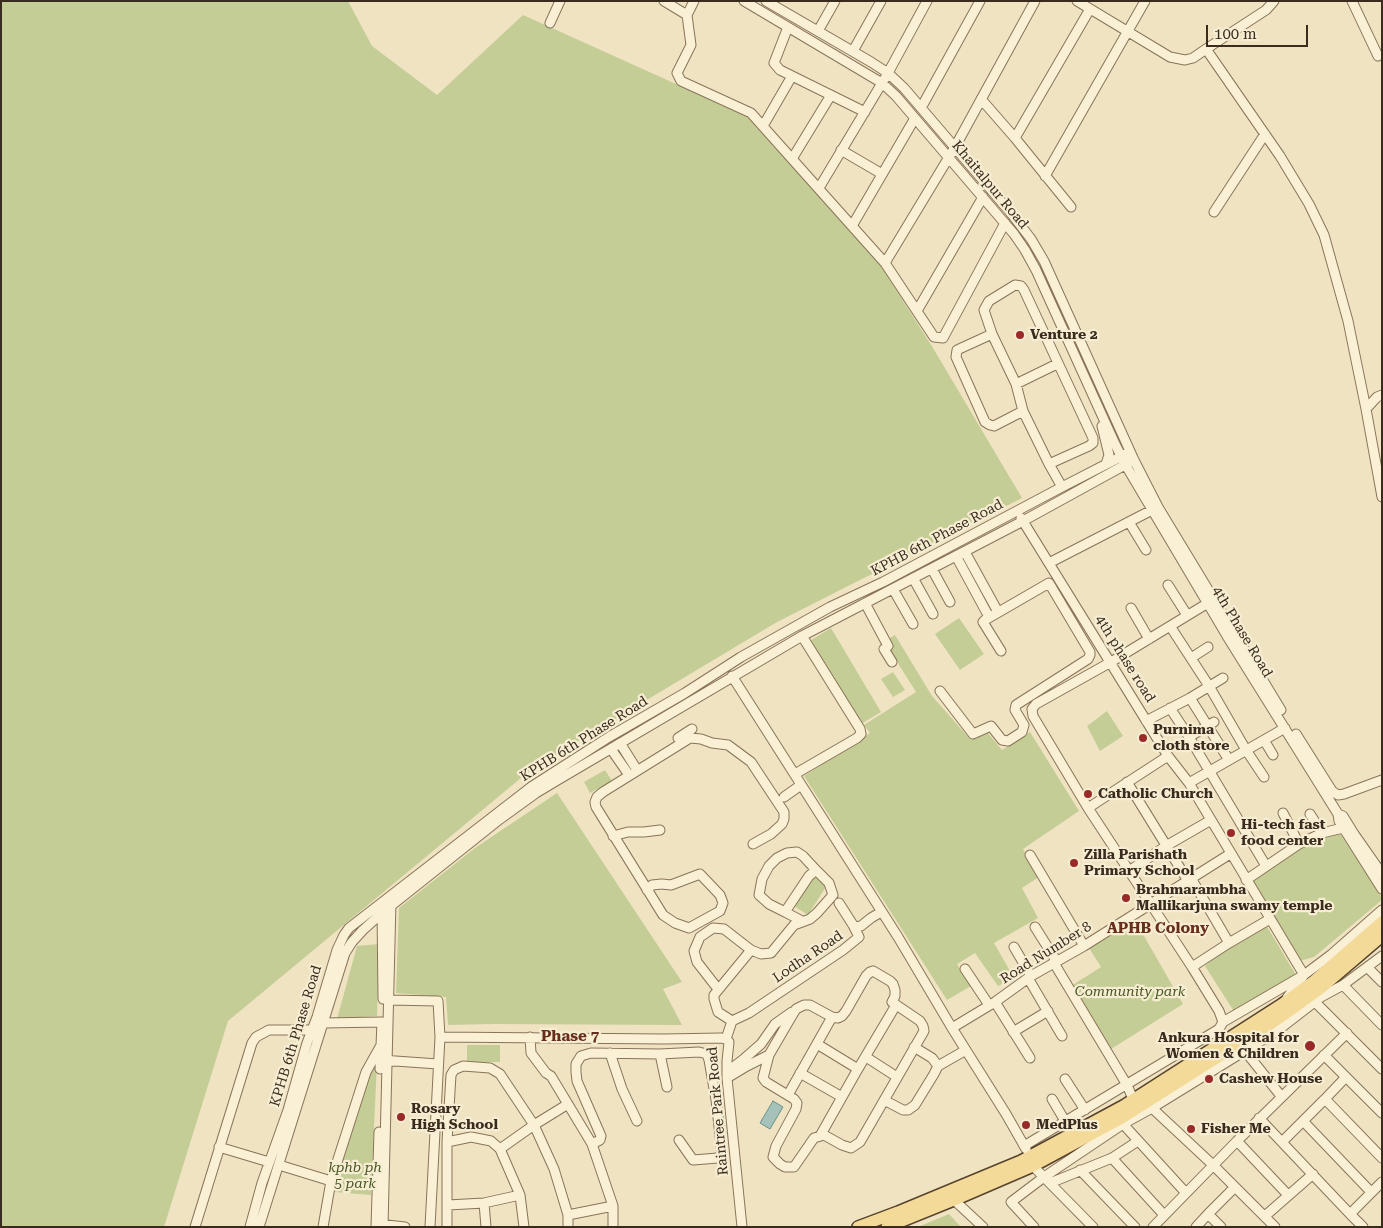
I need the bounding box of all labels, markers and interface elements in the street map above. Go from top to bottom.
scale bar [1208,15,1310,47]
text: 100 m [1214,25,1257,43]
street label: Khaitalpur Road [948,137,1032,233]
place label: Venture 2 [1030,327,1098,343]
marker: Venture 2 [1014,329,1026,341]
street label: KPHB 6th Phase Road [868,496,1006,580]
street label: 4th Phase Road [1208,583,1276,681]
street label: 4th phase road [1091,612,1159,706]
street label: KPHB 6th Phase Road [517,693,651,785]
place label: Purnima cloth store [1153,722,1229,754]
marker: Purnima cloth store [1137,732,1149,744]
place label: Catholic Church [1098,786,1213,802]
marker: Catholic Church [1082,788,1094,800]
place label: Hi-tech fast food center [1241,817,1325,850]
marker: Hi-tech fast food center [1225,827,1237,839]
place label: Zilla Parishath Primary School [1084,847,1194,880]
marker: Zilla Parishath Primary School [1068,857,1080,869]
place label: Brahmarambha Mallikarjuna swamy temple [1136,882,1332,914]
marker: Brahmarambha Mallikarjuna swamy temple [1120,892,1132,904]
street label: Road Number 8 [997,918,1095,988]
district label: APHB Colony [1107,920,1209,938]
street label: Lodha Road [770,927,846,987]
street label: KPHB 6th Phase Road [266,963,326,1109]
park label: Community park [1075,984,1185,1000]
district label: Phase 7 [541,1028,599,1046]
place label: Ankura Hospital for Women & Children [1158,1030,1299,1062]
marker: Ankura Hospital for Women & Children [1303,1039,1317,1053]
street label: Raintree Park Road [704,1046,732,1176]
place label: Cashew House [1219,1071,1323,1087]
marker: Cashew House [1203,1073,1215,1085]
place label: Rosary High School [411,1101,498,1134]
marker: Rosary High School [395,1111,407,1123]
place label: MedPlus [1036,1117,1098,1133]
marker: MedPlus [1020,1119,1032,1131]
place label: Fisher Me [1201,1121,1271,1137]
marker: Fisher Me [1185,1123,1197,1135]
park label: kphb ph 5 park [328,1160,382,1192]

